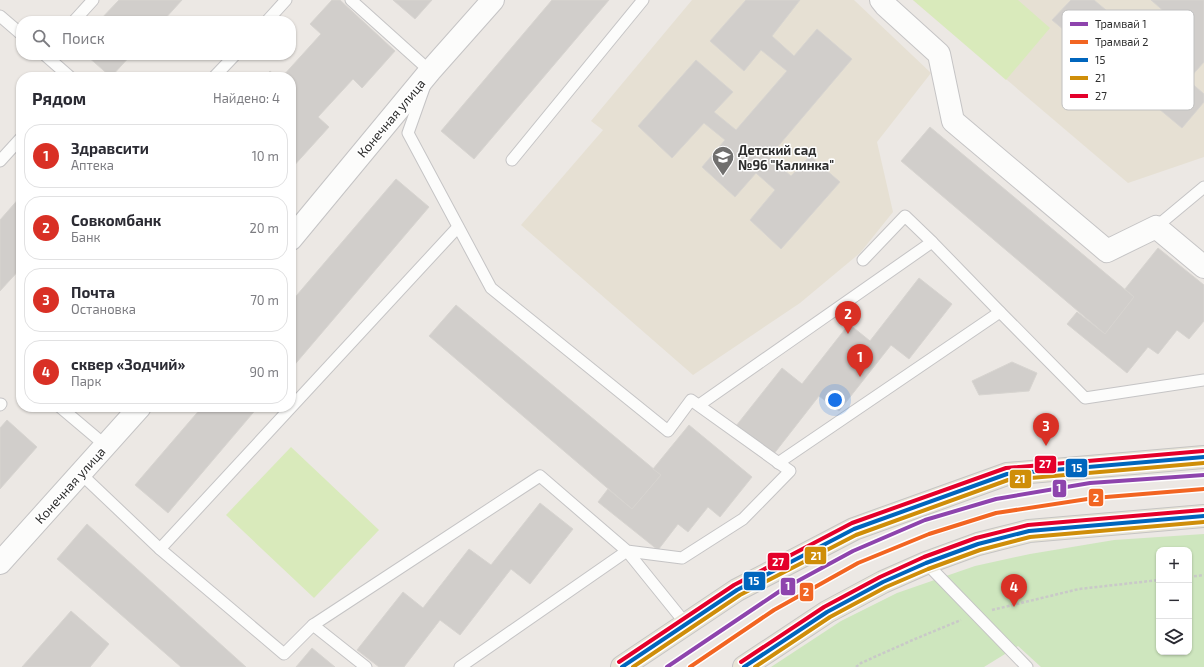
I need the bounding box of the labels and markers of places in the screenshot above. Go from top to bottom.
place label: Детский сад №96 "Калинка" [738,142,834,173]
school or university icon: Детский сад №96 "Калинка" [710,144,736,177]
pin: 2 [835,301,861,334]
pin: 1 [847,344,873,377]
pin: 3 [1033,413,1059,446]
pin: 4 [1001,574,1027,607]

